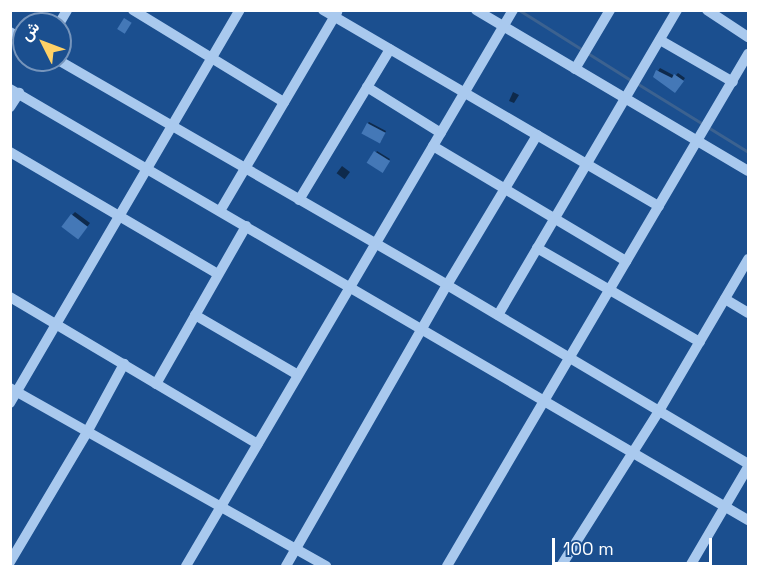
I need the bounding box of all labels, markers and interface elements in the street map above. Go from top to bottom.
north arrow [12,12,72,72]
text: ش [15,17,44,45]
scale bar [555,526,716,564]
text: 100 m [563,537,614,560]

